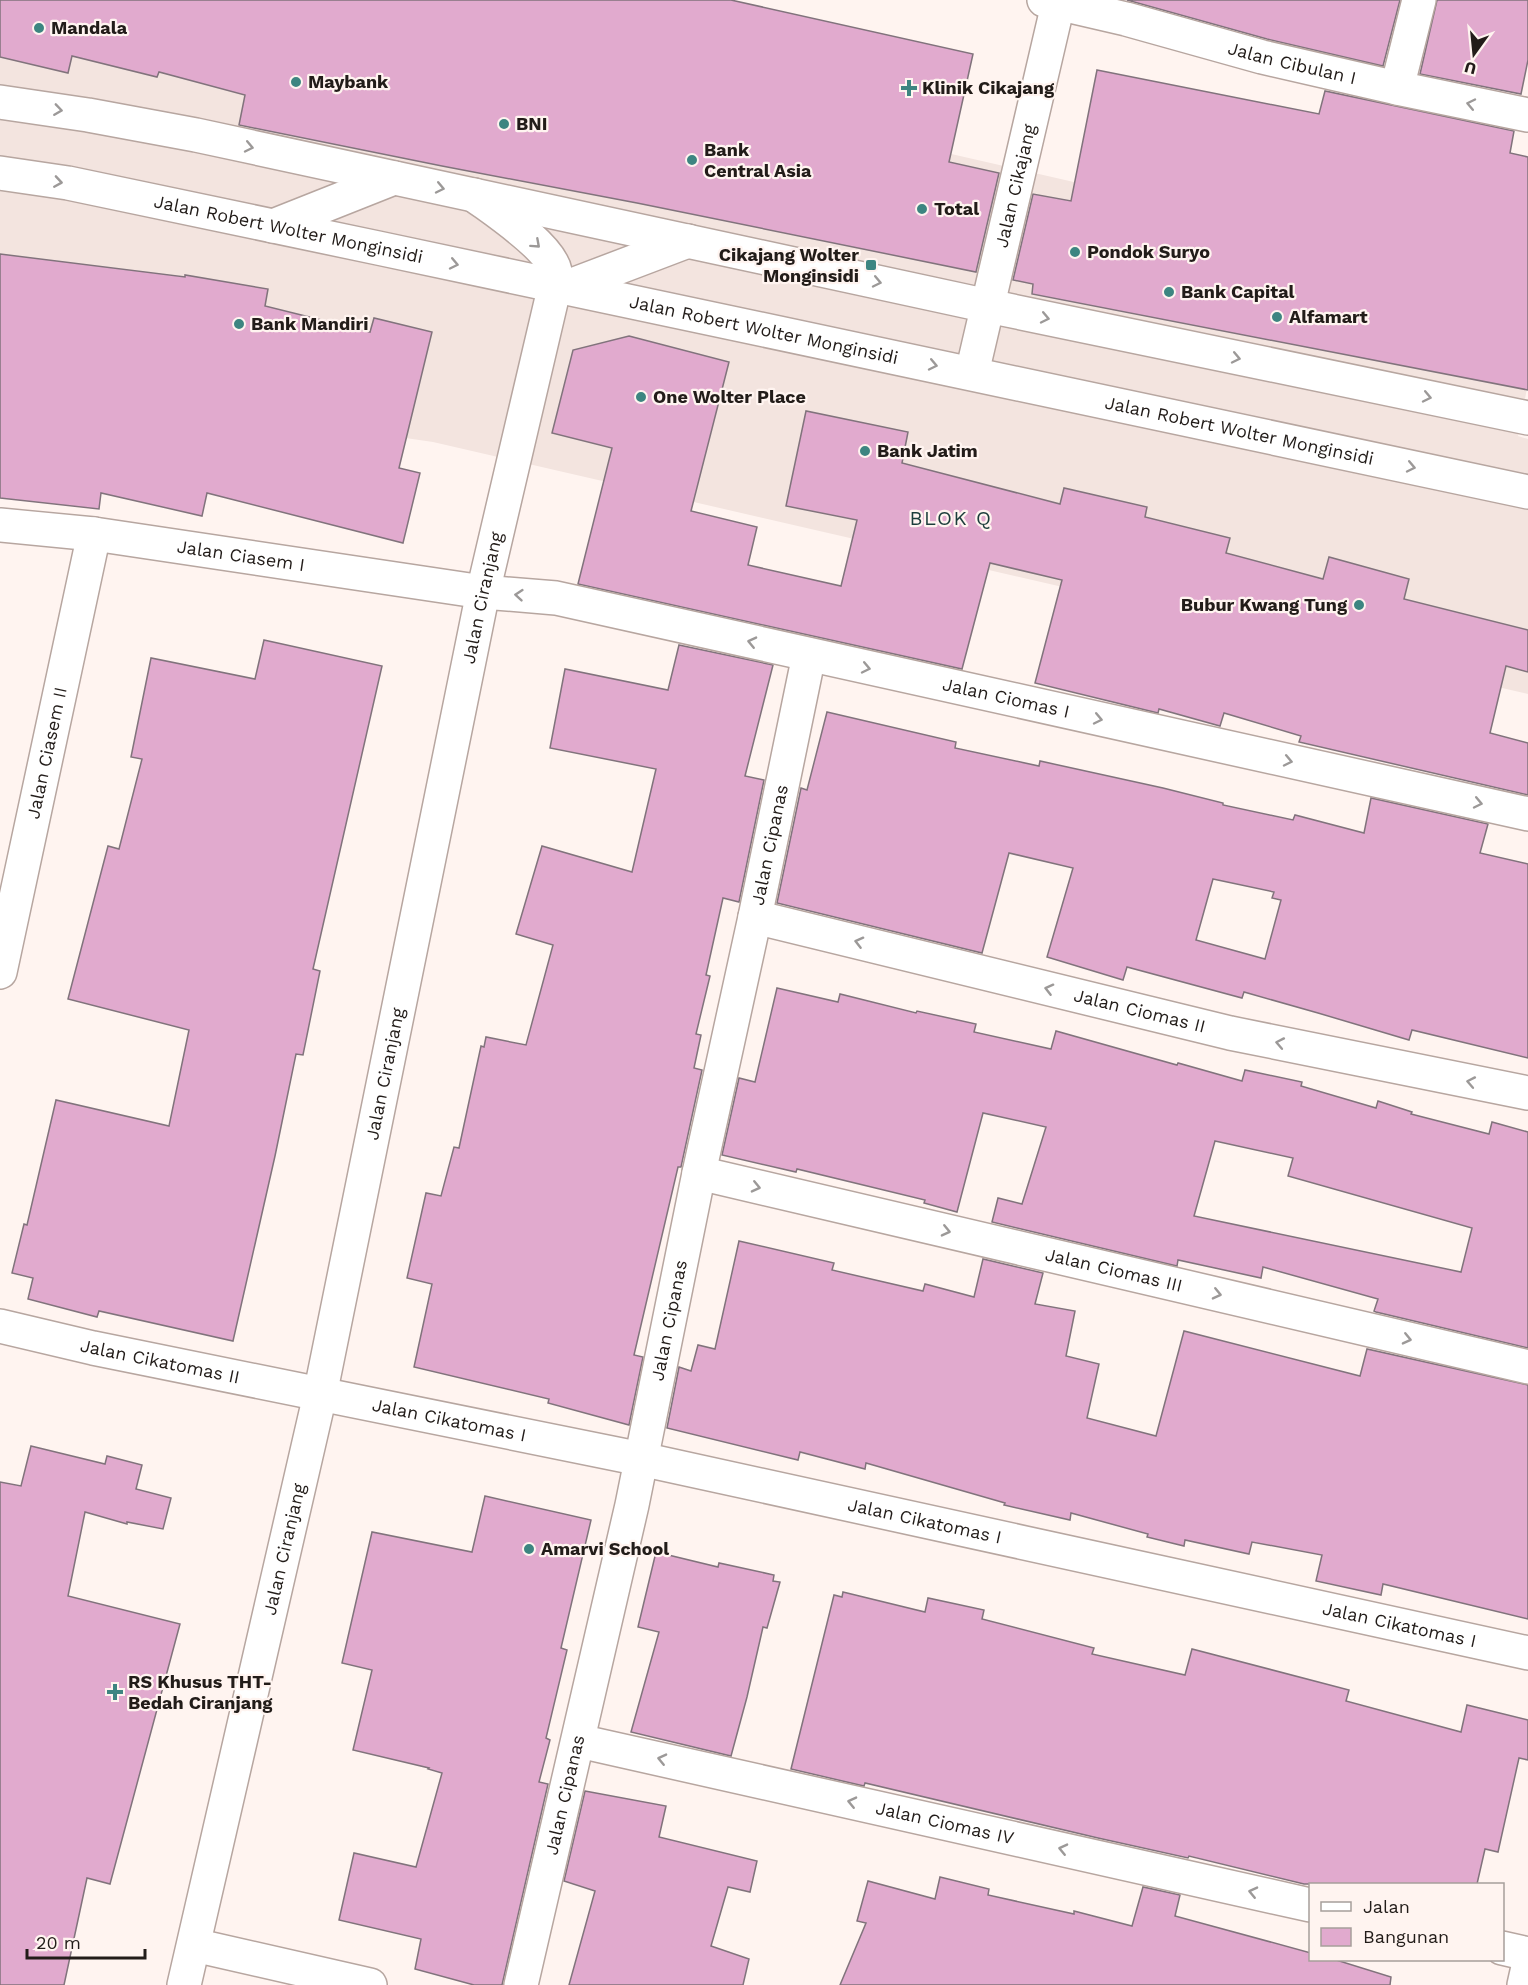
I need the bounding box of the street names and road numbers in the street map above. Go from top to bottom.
street label: Jalan Cibulan I [1226,37,1358,88]
street label: Jalan Cikajang [991,122,1040,250]
street label: Jalan Robert Wolter Monginsidi [152,190,425,267]
street label: Jalan Robert Wolter Monginsidi [628,291,900,368]
street label: Jalan Robert Wolter Monginsidi [1103,392,1376,469]
street label: Jalan Ciranjang [458,529,507,666]
street label: Jalan Ciasem I [176,536,306,575]
street label: Jalan Ciomas I [941,673,1072,722]
street label: Jalan Ciasem II [22,685,71,821]
street label: Jalan Cipanas [747,783,792,907]
street label: Jalan Ciomas II [1072,984,1208,1037]
street label: Jalan Ciranjang [361,1006,408,1142]
street label: Jalan Ciomas III [1043,1243,1184,1296]
street label: Jalan Cipanas [646,1258,691,1382]
street label: Jalan Cikatomas II [78,1334,242,1387]
street label: Jalan Cikatomas I [370,1394,528,1446]
street label: Jalan Ciranjang [259,1481,309,1617]
street label: Jalan Cikatomas I [846,1494,1004,1548]
street label: Jalan Cikatomas I [1321,1597,1478,1651]
street label: Jalan Cipanas [540,1733,588,1857]
street label: Jalan Ciomas IV [874,1797,1016,1848]

